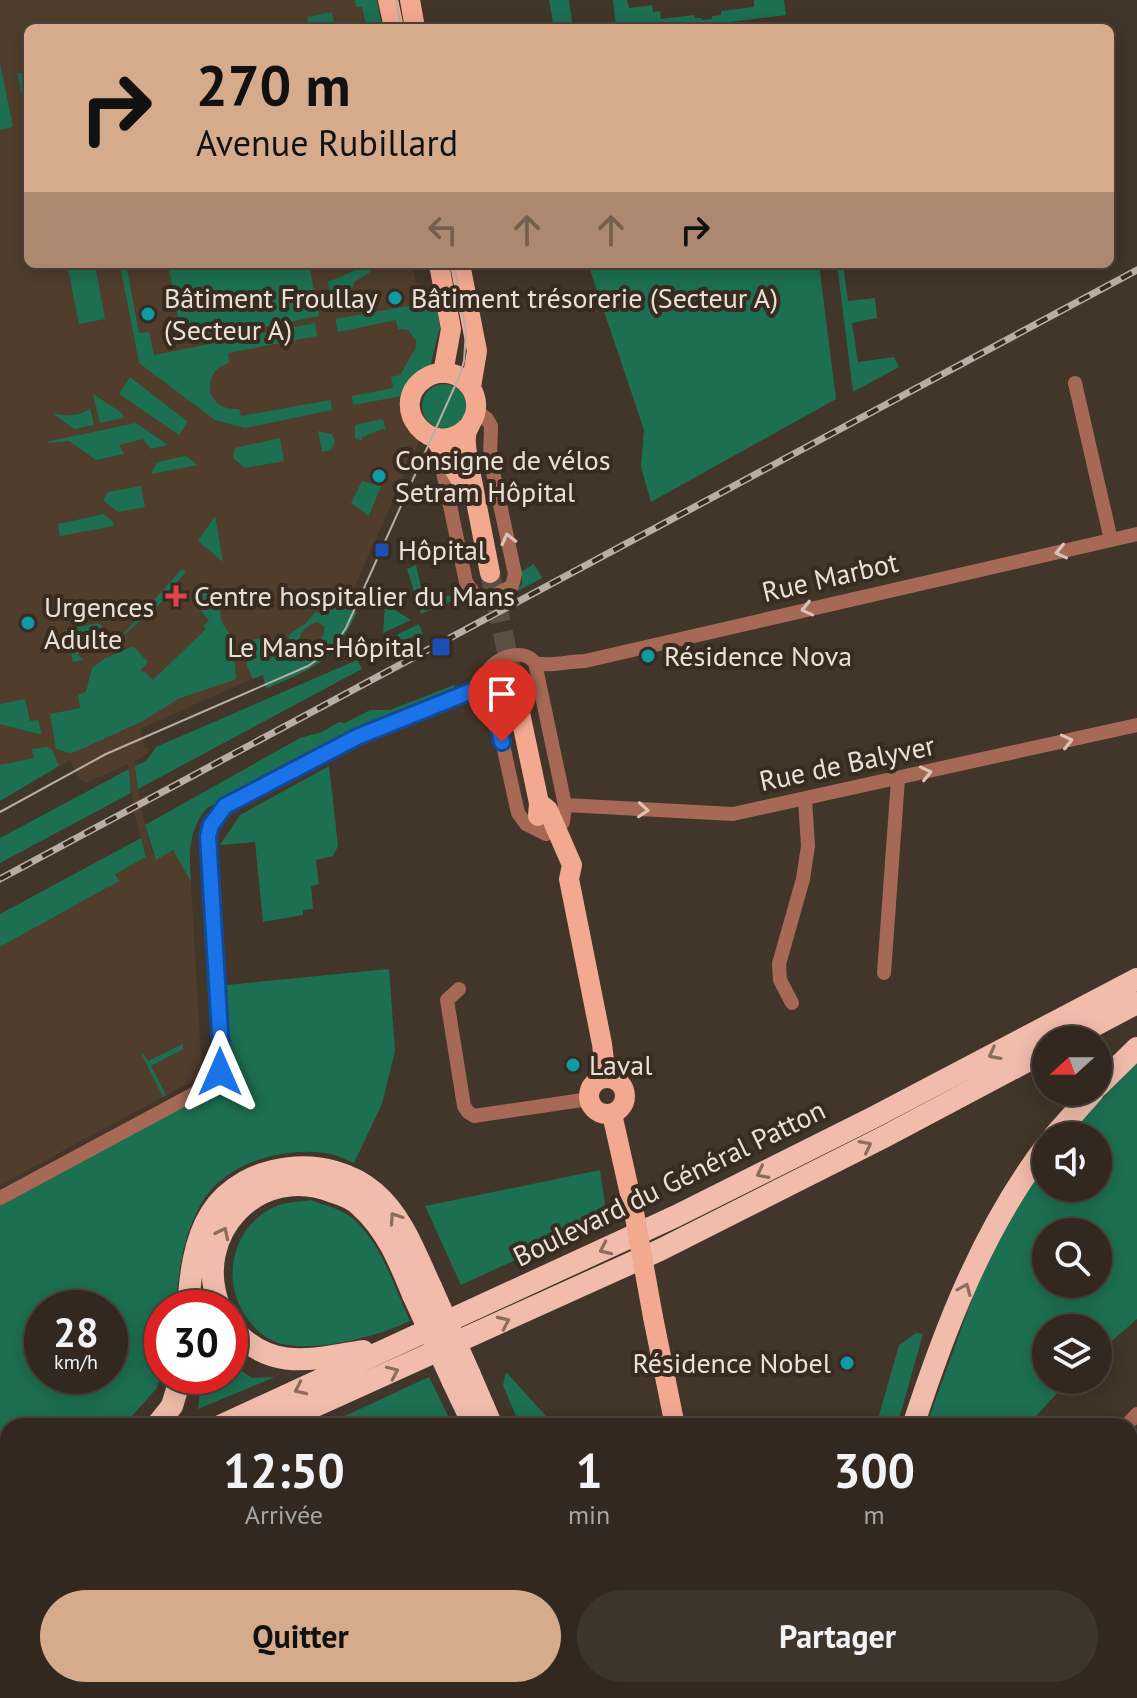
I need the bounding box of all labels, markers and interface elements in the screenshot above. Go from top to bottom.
text: 270 m [196,49,351,121]
icon: right [64,56,168,160]
text: Avenue Rubillard [196,119,458,166]
icon: left [421,208,465,252]
icon: ahead [505,208,549,252]
icon: ahead [589,208,633,252]
icon: right [673,208,717,252]
place label: Bâtiment Froullay (Secteur A) [164,279,378,348]
place label: Bâtiment trésorerie (Secteur A) [411,279,778,316]
marker: Bâtiment trésorerie (Secteur A) [386,289,404,307]
marker: Bâtiment Froullay (Secteur A) [139,305,157,323]
place label: Consigne de vélos Setram Hôpital [395,441,610,510]
marker: Consigne de vélos Setram Hôpital [370,467,388,485]
place label: Hôpital [398,531,486,568]
one-way arrow [500,532,517,546]
marker: Hôpital [373,541,391,559]
one-way arrow [1055,542,1068,559]
street label: Rue Marbot [758,543,902,610]
place label: Centre hospitalier du Mans [194,577,515,614]
marker: Centre hospitalier du Mans [165,585,187,607]
place label: Urgences Adulte [44,588,154,657]
one-way arrow [801,600,815,617]
marker: Urgences Adulte [19,614,37,632]
place label: Le Mans-Hôpital [227,628,423,665]
marker: Le Mans-Hôpital [430,636,452,658]
place label: Résidence Nova [664,637,852,674]
marker: Résidence Nova [639,647,657,665]
pin [468,660,536,742]
icon: arrive [480,672,524,716]
street label: Rue de Balyver [756,726,939,799]
one-way arrow [1059,733,1073,750]
one-way arrow [919,765,932,782]
one-way arrow [637,801,650,818]
north arrow [1032,1026,1112,1106]
map controls [1032,1026,1112,1394]
position arrow [178,1030,262,1114]
one-way arrow [987,1044,1002,1059]
place label: Laval [589,1046,652,1083]
marker: Laval [564,1056,582,1074]
street label: Boulevard du Général Patton [507,1091,831,1274]
button: sound [1032,1122,1112,1202]
one-way arrow [857,1141,872,1156]
one-way arrow [756,1163,771,1178]
one-way arrow [390,1213,405,1227]
button: search [1032,1218,1112,1298]
one-way arrow [213,1227,229,1242]
one-way arrow [599,1239,614,1255]
one-way arrow [956,1283,972,1298]
speed limit sign: 30 [144,1290,248,1394]
text: 28 [53,1306,99,1358]
button: layers [1032,1314,1112,1394]
one-way arrow [495,1316,510,1332]
place label: Résidence Nobel [633,1344,831,1381]
text: km/h [54,1349,98,1375]
marker: Résidence Nobel [838,1354,856,1372]
one-way arrow [385,1366,400,1382]
one-way arrow [293,1379,308,1395]
text: 12:50 [223,1439,345,1501]
text: 1 [575,1439,603,1501]
text: 300 [833,1439,915,1501]
text: Arrivée [245,1498,323,1531]
text: min [568,1498,610,1531]
text: m [864,1498,885,1531]
button: Quitter [40,1590,561,1682]
button: Partager [577,1590,1098,1682]

